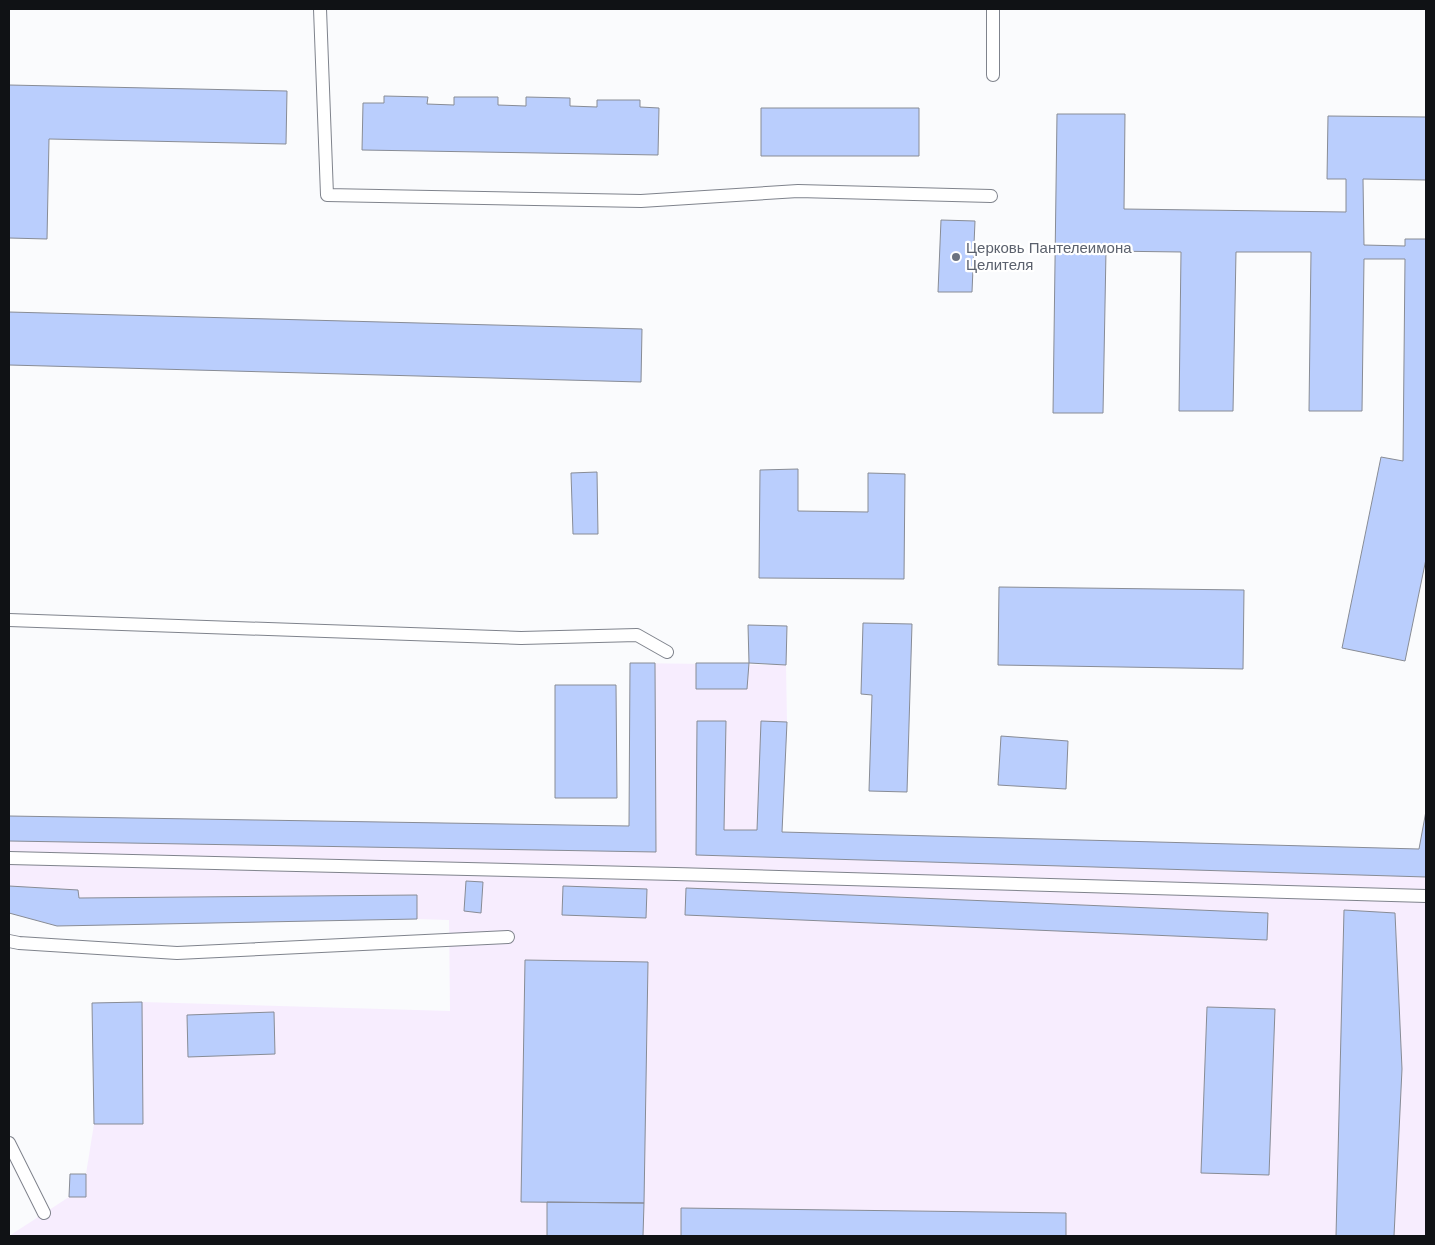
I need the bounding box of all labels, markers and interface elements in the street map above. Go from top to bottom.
place label: Церковь Пантелеимона Целителя [966,239,1132,273]
marker: Церковь Пантелеимона Целителя [950,251,962,263]

